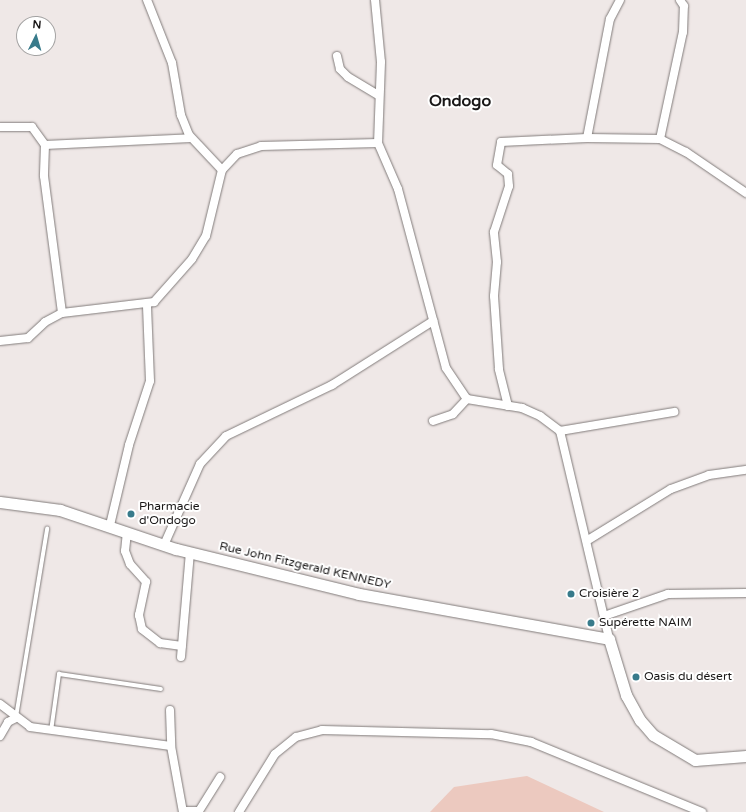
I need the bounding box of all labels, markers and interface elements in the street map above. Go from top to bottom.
north arrow [16,16,56,56]
text: N [32,18,42,31]
district label: Ondogo [429,91,491,111]
place label: Pharmacie d'Ondogo [139,500,200,528]
marker: Pharmacie d'Ondogo [126,509,136,519]
street label: Rue John Fitzgerald KENNEDY [218,539,392,593]
place label: Croisière 2 [579,587,639,601]
marker: Croisière 2 [566,589,576,599]
place label: Supérette NAIM [599,616,692,630]
marker: Supérette NAIM [586,618,596,628]
place label: Oasis du désert [644,670,732,684]
marker: Oasis du désert [631,672,641,682]

